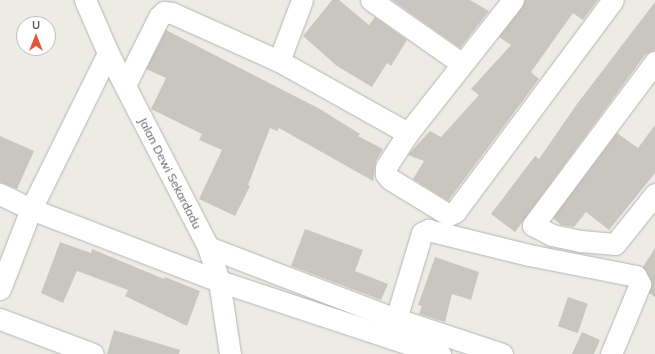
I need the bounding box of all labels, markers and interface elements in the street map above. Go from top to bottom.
north arrow [16,16,56,56]
text: U [32,18,40,32]
street label: Jalan Dewi Sekardadu [136,115,204,231]

